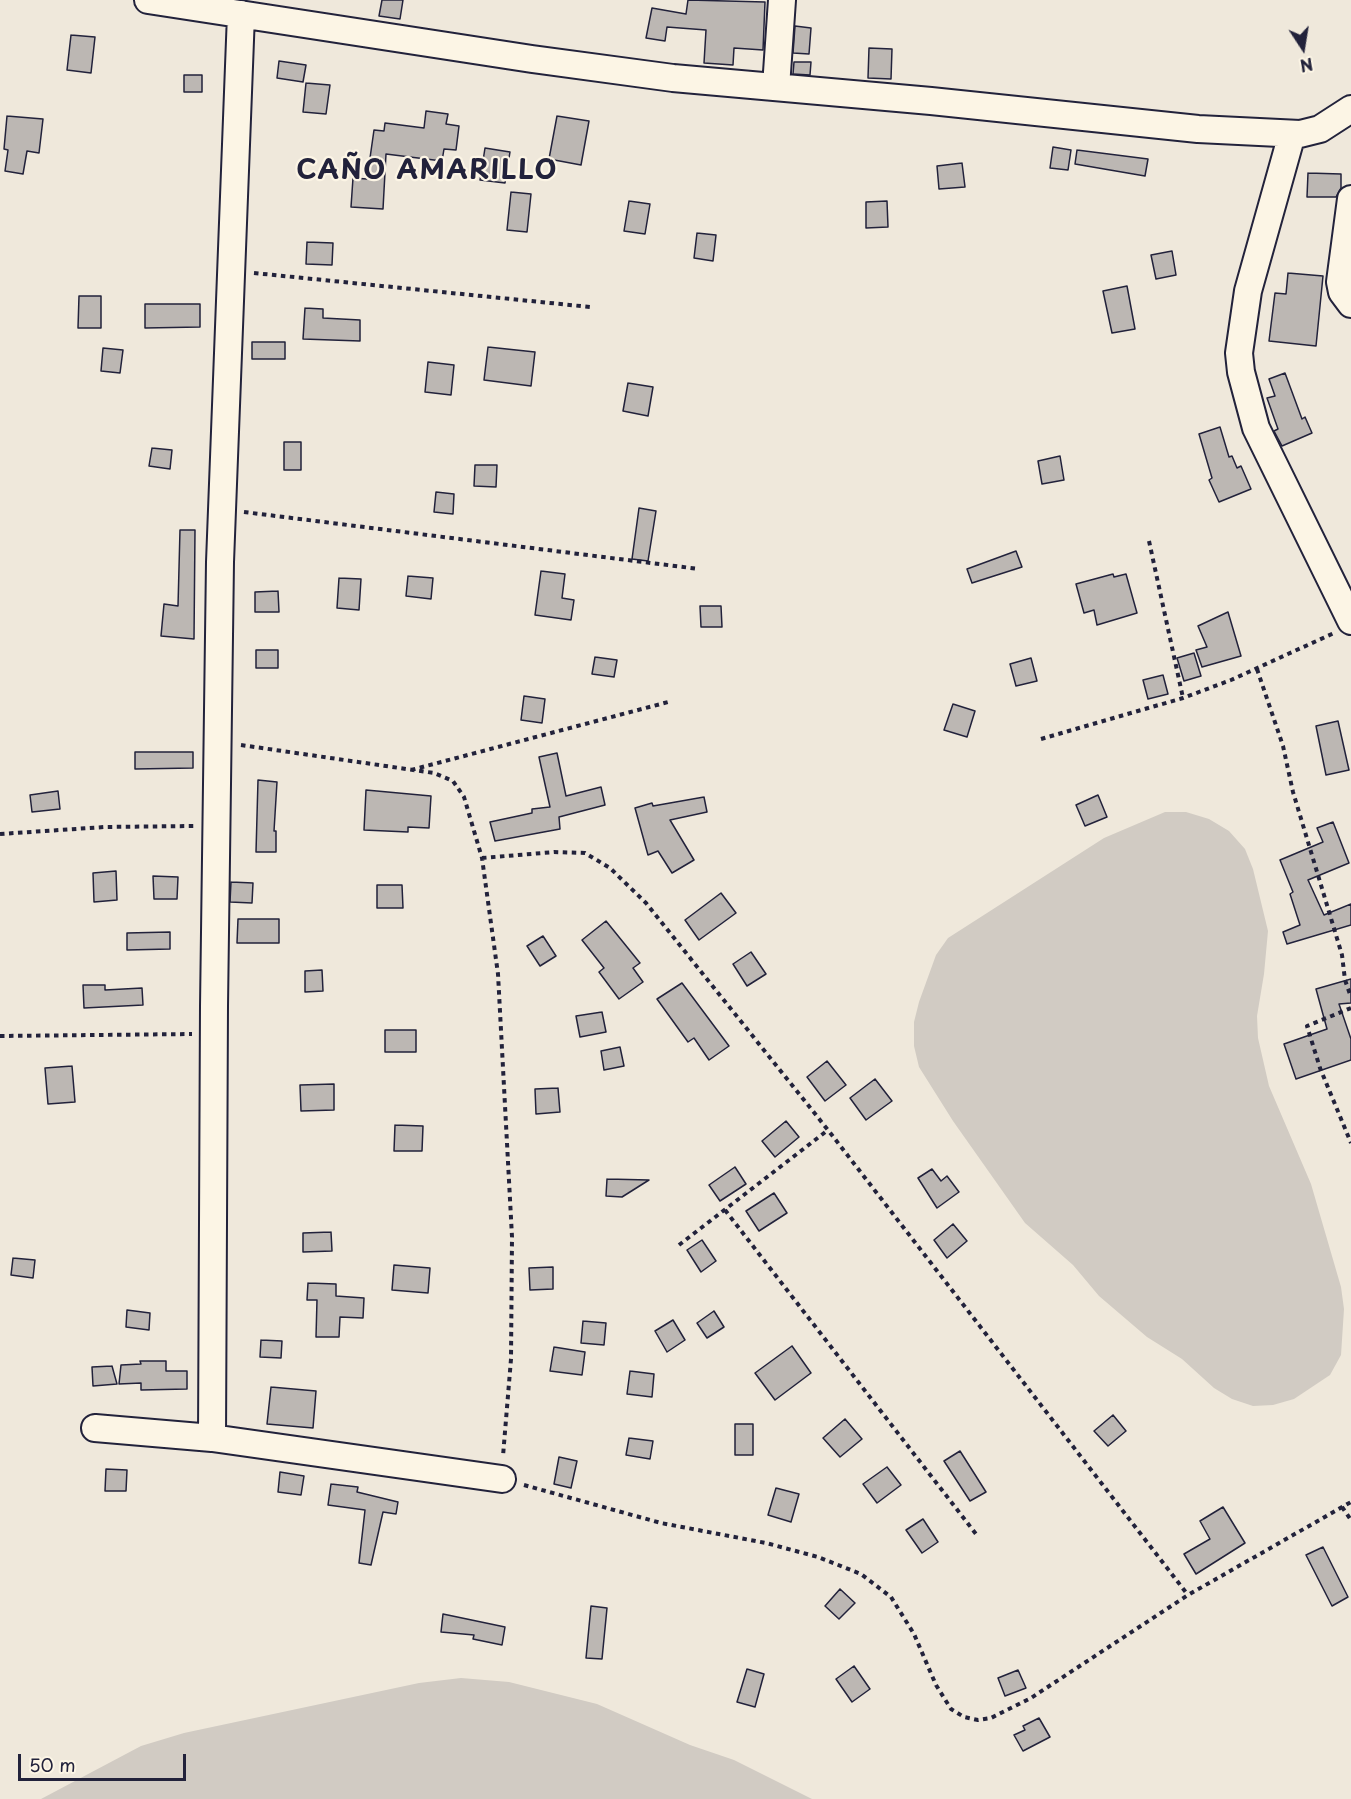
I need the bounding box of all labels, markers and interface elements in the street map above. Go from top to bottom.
north arrow [1273,18,1333,78]
text: N [1298,53,1315,79]
district label: CAÑO AMARILLO [298,156,556,188]
scale bar [21,1742,189,1780]
text: 50 m [29,1751,76,1778]

